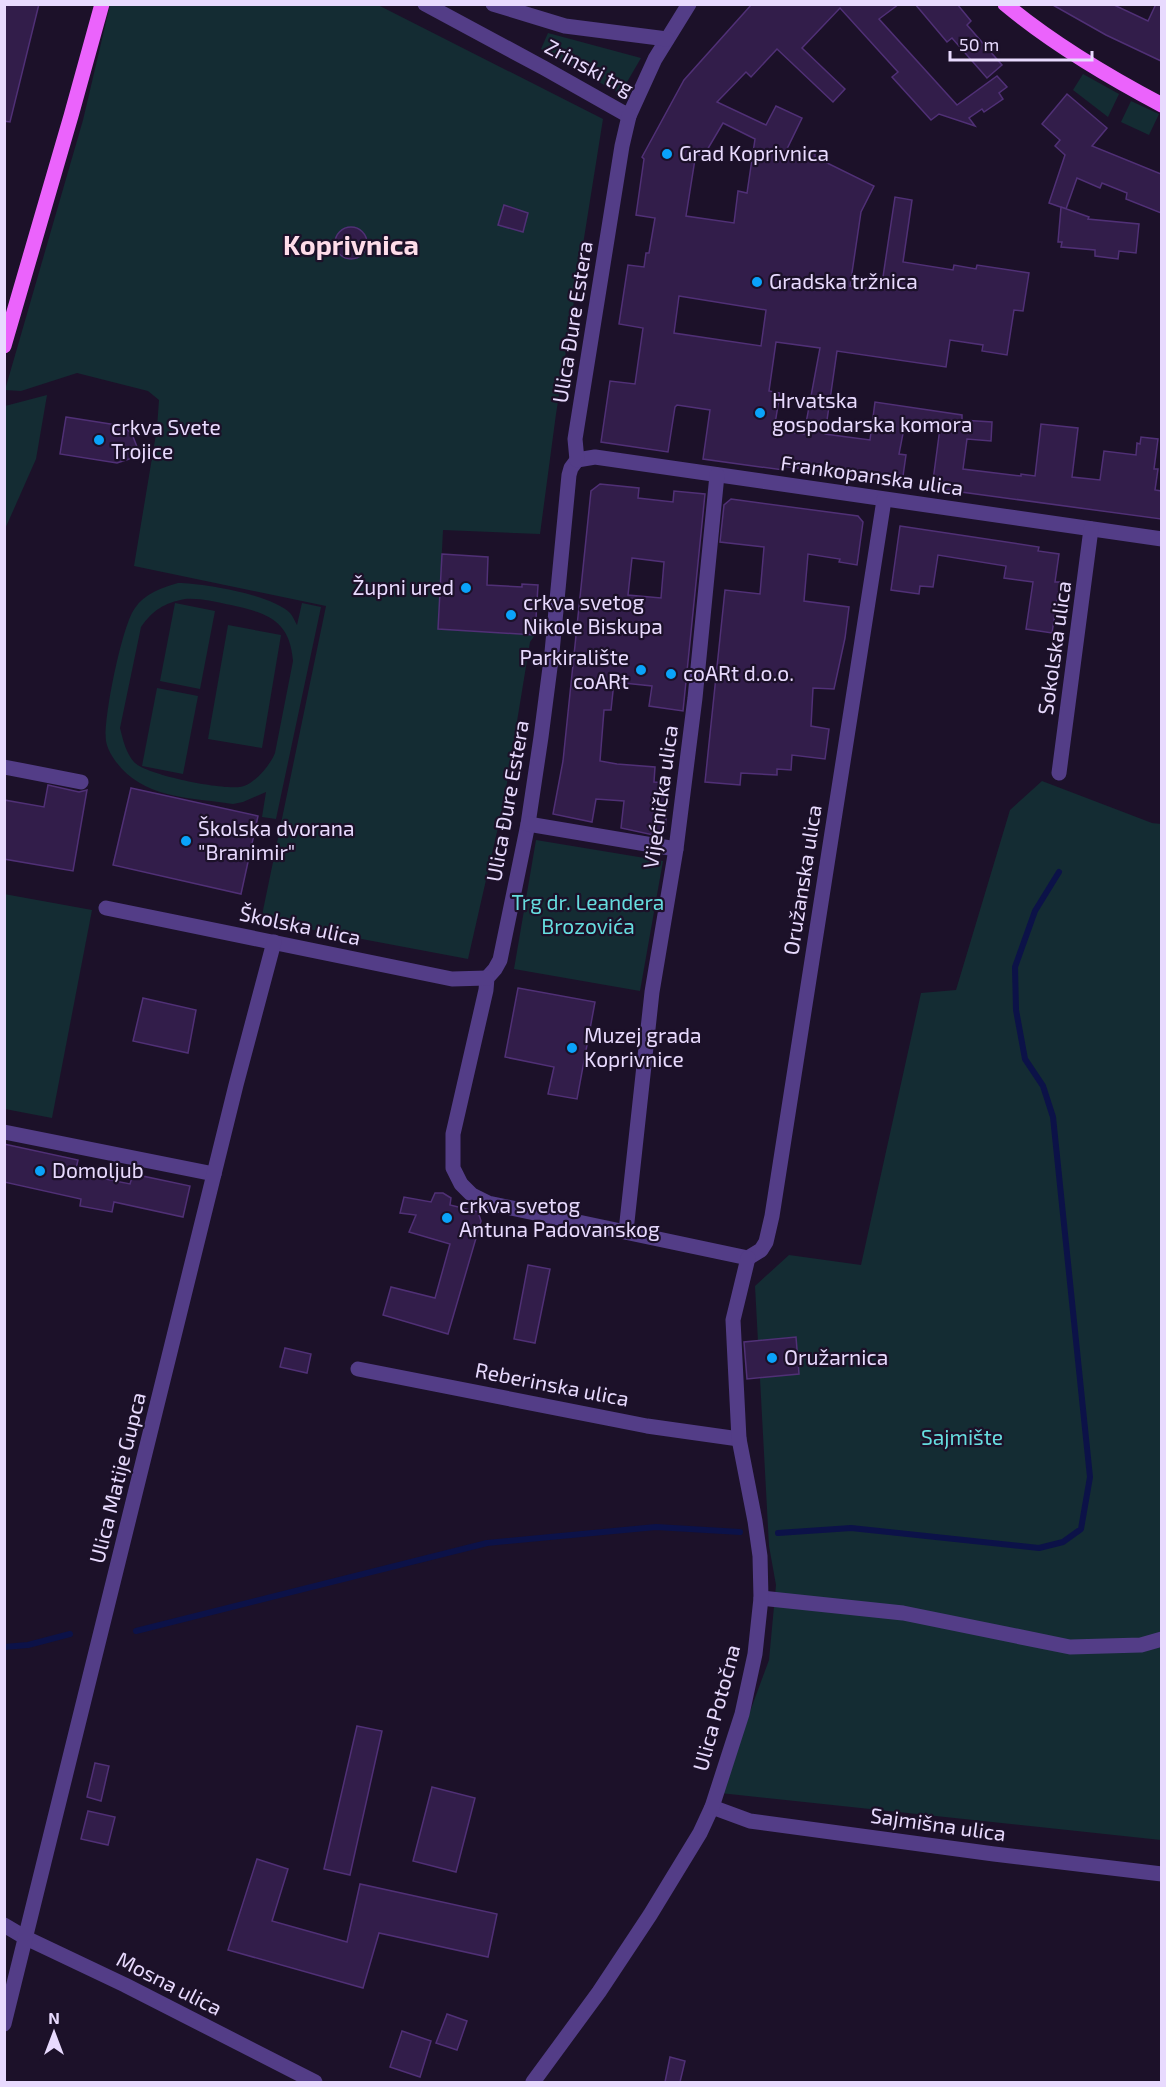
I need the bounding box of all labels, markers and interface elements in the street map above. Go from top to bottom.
scale bar [950,24,1092,62]
street label: Zrinski trg [541,33,638,101]
text: 50 m [959,33,999,55]
place label: Grad Koprivnica [679,140,829,165]
marker: Grad Koprivnica [660,147,674,161]
district label: Koprivnica [283,228,419,260]
street label: Ulica Đure Estera [546,239,597,405]
place label: Gradska tržnica [769,268,918,293]
marker: Gradska tržnica [750,275,764,289]
place label: Hrvatska gospodarska komora [772,387,972,436]
marker: Hrvatska gospodarska komora [753,406,767,420]
place label: crkva Svete Trojice [111,414,221,464]
marker: crkva Svete Trojice [92,433,106,447]
street label: Frankopanska ulica [779,449,965,500]
place label: Župni ured [352,574,454,599]
street label: Sokolska ulica [1032,579,1075,716]
marker: Župni ured [459,581,473,595]
place label: crkva svetog Nikole Biskupa [523,589,663,638]
marker: crkva svetog Nikole Biskupa [504,608,518,622]
place label: Parkiralište coARt [520,644,629,693]
place label: coARt d.o.o. [683,660,794,685]
marker: Parkiralište coARt [634,663,648,677]
marker: coARt d.o.o. [664,667,678,681]
street label: Ulica Đure Estera [480,718,533,884]
street label: Vijećnička ulica [637,723,683,870]
street label: Oružanska ulica [777,803,826,957]
place label: Školska dvorana "Branimir" [198,815,355,864]
marker: Školska dvorana "Branimir" [179,834,193,848]
park label: Trg dr. Leandera Brozovića [512,889,664,938]
street label: Školska ulica [238,900,363,950]
place label: Muzej grada Koprivnice [584,1022,702,1071]
marker: Muzej grada Koprivnice [565,1041,579,1055]
place label: Domoljub [52,1157,144,1183]
marker: Domoljub [33,1164,47,1178]
place label: crkva svetog Antuna Padovanskog [459,1192,660,1241]
marker: crkva svetog Antuna Padovanskog [440,1211,454,1225]
place label: Oružarnica [784,1344,888,1369]
marker: Oružarnica [765,1351,779,1365]
street label: Reberinska ulica [473,1356,631,1411]
street label: Ulica Matije Gupca [83,1390,151,1566]
park label: Sajmište [921,1424,1003,1450]
street label: Ulica Potočna [687,1642,744,1774]
street label: Sajmišna ulica [869,1802,1008,1846]
street label: Mosna ulica [113,1946,226,2020]
north arrow [24,2003,84,2063]
text: N [48,2008,60,2027]

